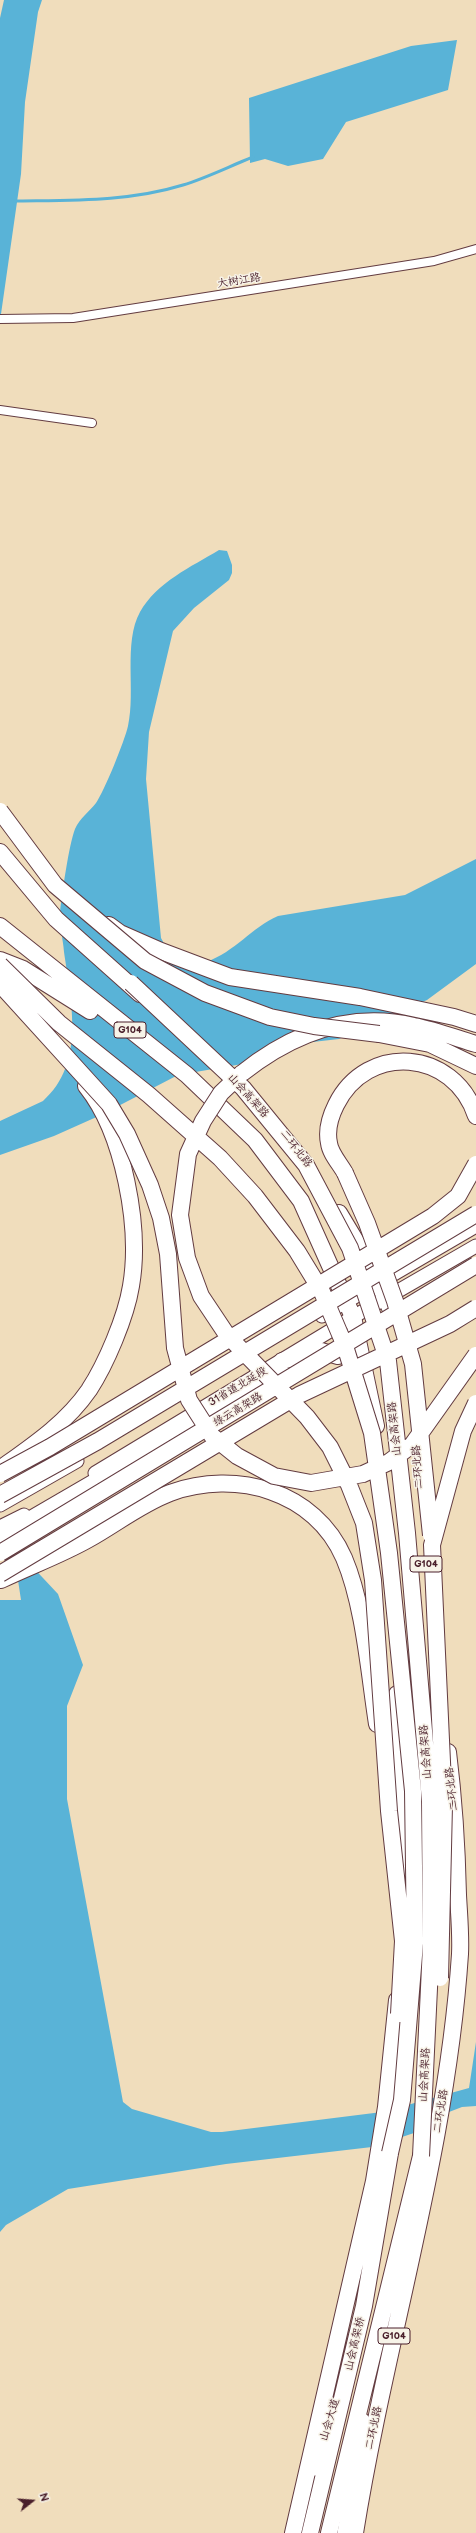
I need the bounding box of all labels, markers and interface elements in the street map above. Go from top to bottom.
street label: 大树江路 [216,271,262,291]
road number: G104 [114,1022,146,1038]
street label: 山会高架路 [225,1071,271,1121]
street label: 二环北路 [277,1128,315,1170]
street label: 31省道北延段 [206,1364,270,1410]
street label: 绿云高架路 [211,1390,265,1430]
street label: 山会高架路 [386,1401,404,1457]
street label: 二环北路 [410,1445,426,1489]
road number: G104 [410,1556,442,1572]
street label: 山会高架路 [417,1724,435,1780]
street label: 二环北路 [443,1766,461,1812]
street label: 山会高架路 [417,2047,433,2103]
street label: 二环北路 [431,2088,451,2134]
street label: 山会高架桥 [342,2316,368,2372]
road number: G104 [378,2328,410,2344]
street label: 山会大道 [317,2397,343,2443]
street label: 二环北路 [363,2405,385,2451]
north arrow [12,2481,52,2521]
text: N [37,2491,51,2503]

